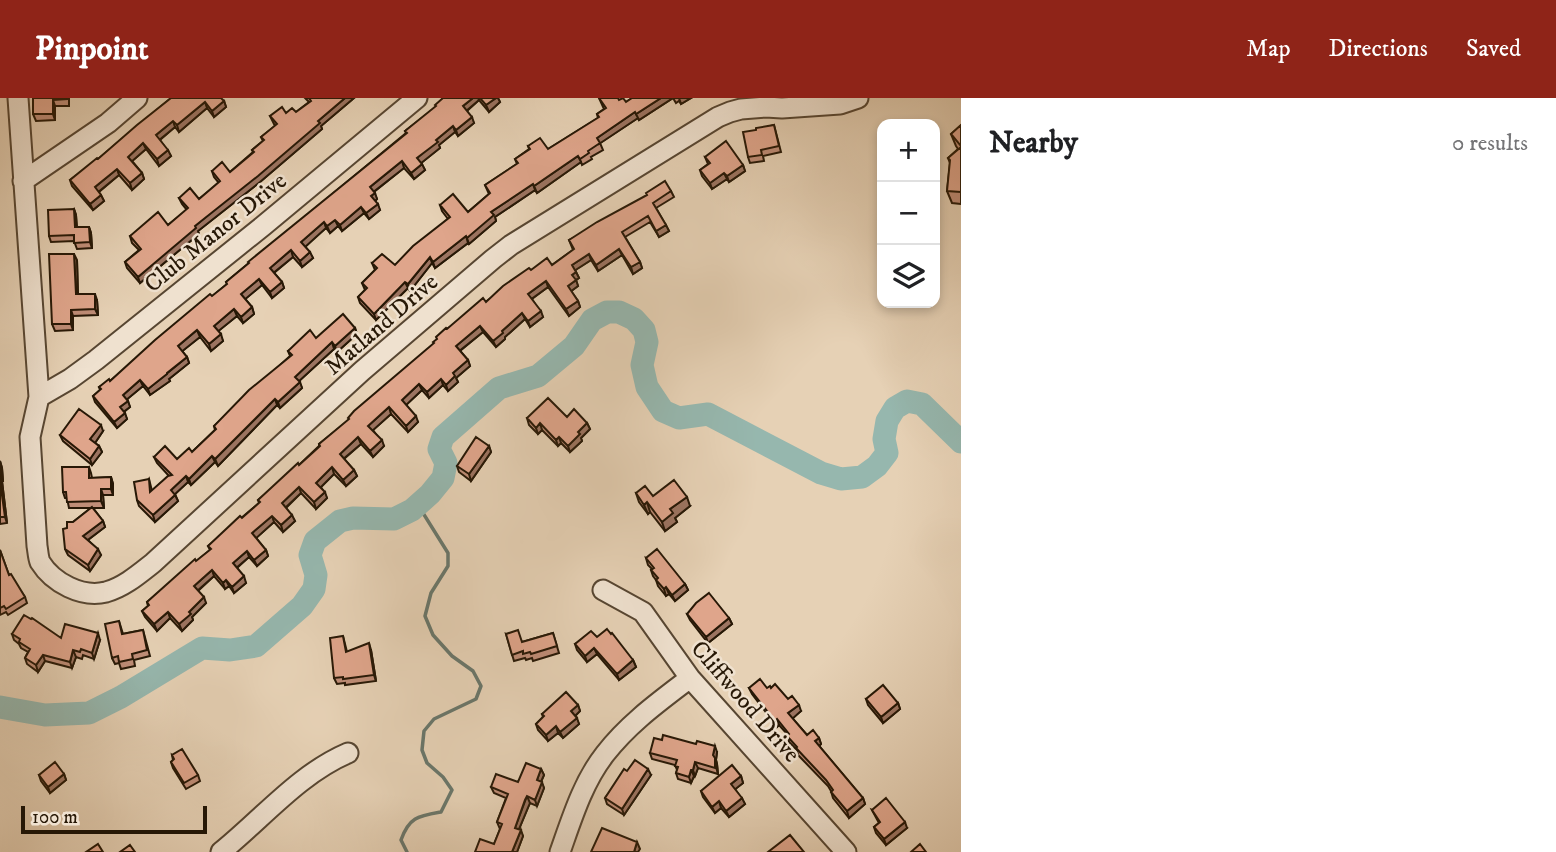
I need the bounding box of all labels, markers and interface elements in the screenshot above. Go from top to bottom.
text: Pinpoint [35,29,149,70]
text: Map [1246,34,1291,64]
text: Directions [1329,34,1428,64]
text: Saved [1466,34,1521,64]
map controls [877,119,940,308]
button: + [877,119,940,182]
text: Nearby [989,125,1078,162]
text: 0 results [1452,129,1528,158]
street label: Club Manor Drive [138,166,293,299]
button: − [877,182,940,245]
button: layers [877,245,940,308]
street label: Matland Drive [319,267,444,382]
street label: Cliffwood Drive [684,634,806,769]
scale bar [21,803,206,835]
text: 100 m [32,806,78,829]

